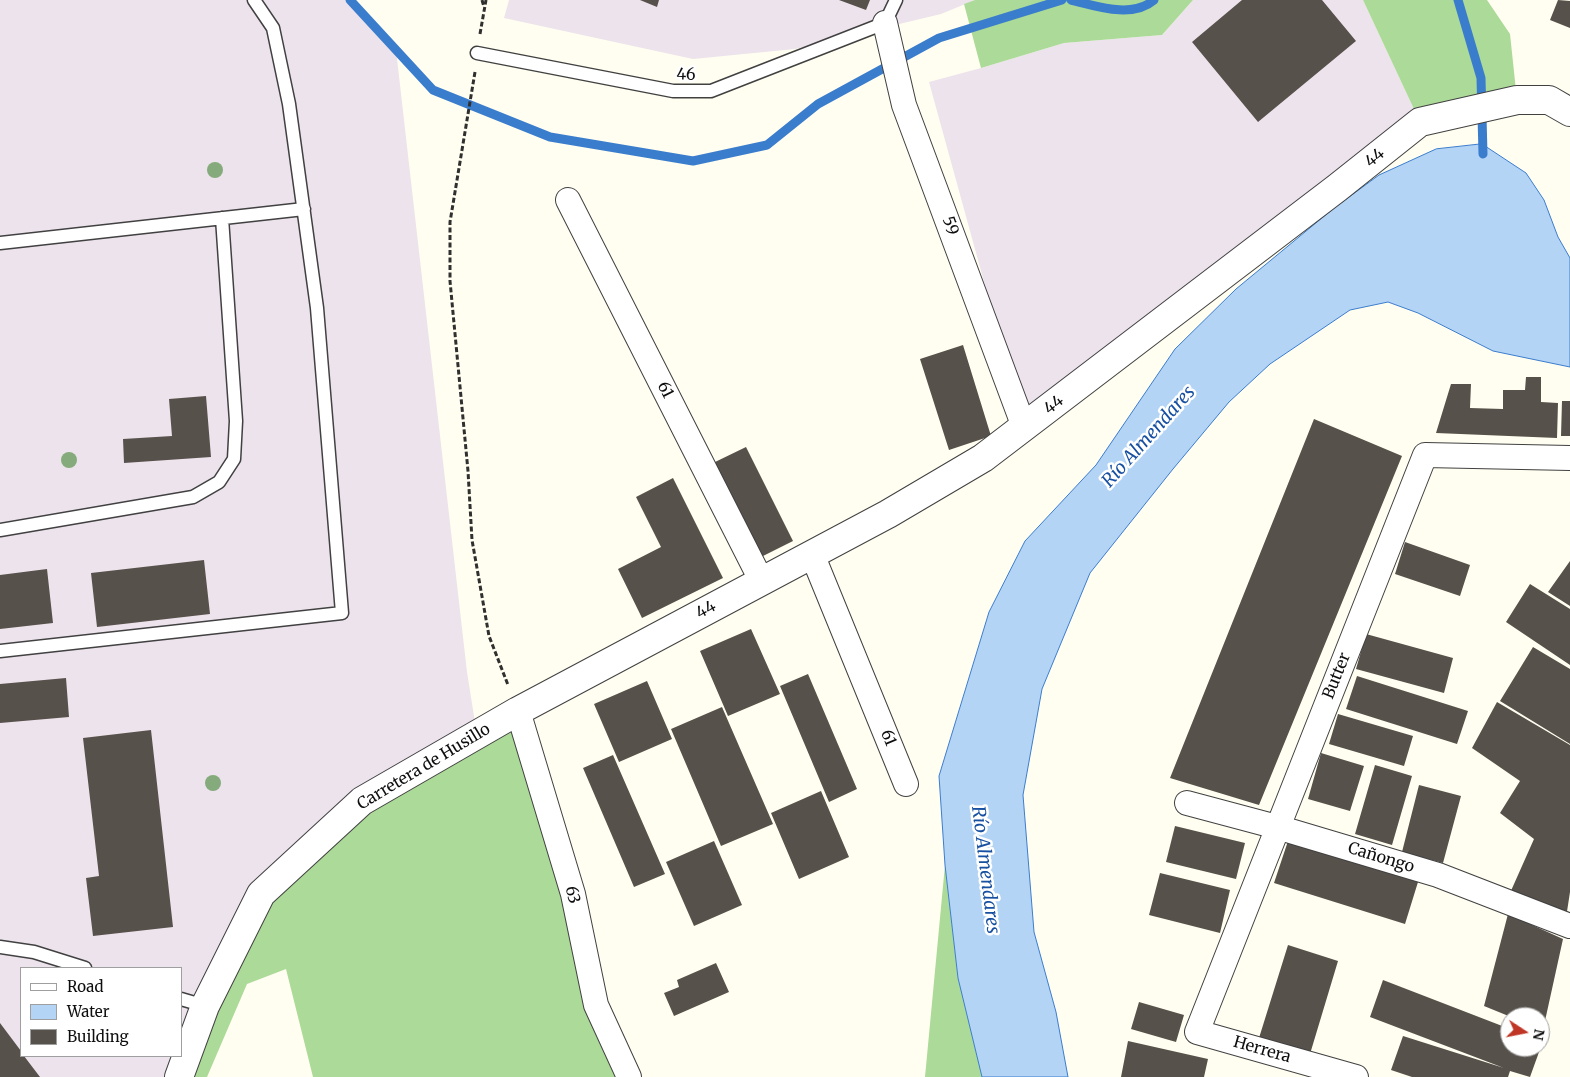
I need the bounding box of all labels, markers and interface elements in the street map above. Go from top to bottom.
street label: 46 [676,65,696,85]
street label: 44 [1361,144,1389,172]
street label: 59 [938,214,962,238]
street label: 61 [653,379,677,401]
water label: Río Almendares [1098,382,1200,492]
street label: 44 [1040,391,1068,419]
street label: 44 [693,597,719,623]
street label: Butter [1319,650,1355,702]
street label: Carretera de Husillo [354,720,494,814]
street label: 61 [876,727,900,749]
water label: Río Almendares [966,805,1004,935]
street label: Cañongo [1346,839,1416,877]
street label: 63 [561,884,583,906]
legend [20,967,182,1057]
text: Road [67,977,103,996]
text: Water [67,1002,109,1021]
north arrow [1500,1007,1550,1057]
text: Building [67,1027,129,1046]
text: N [1529,1028,1549,1042]
street label: Herrera [1231,1033,1293,1067]

